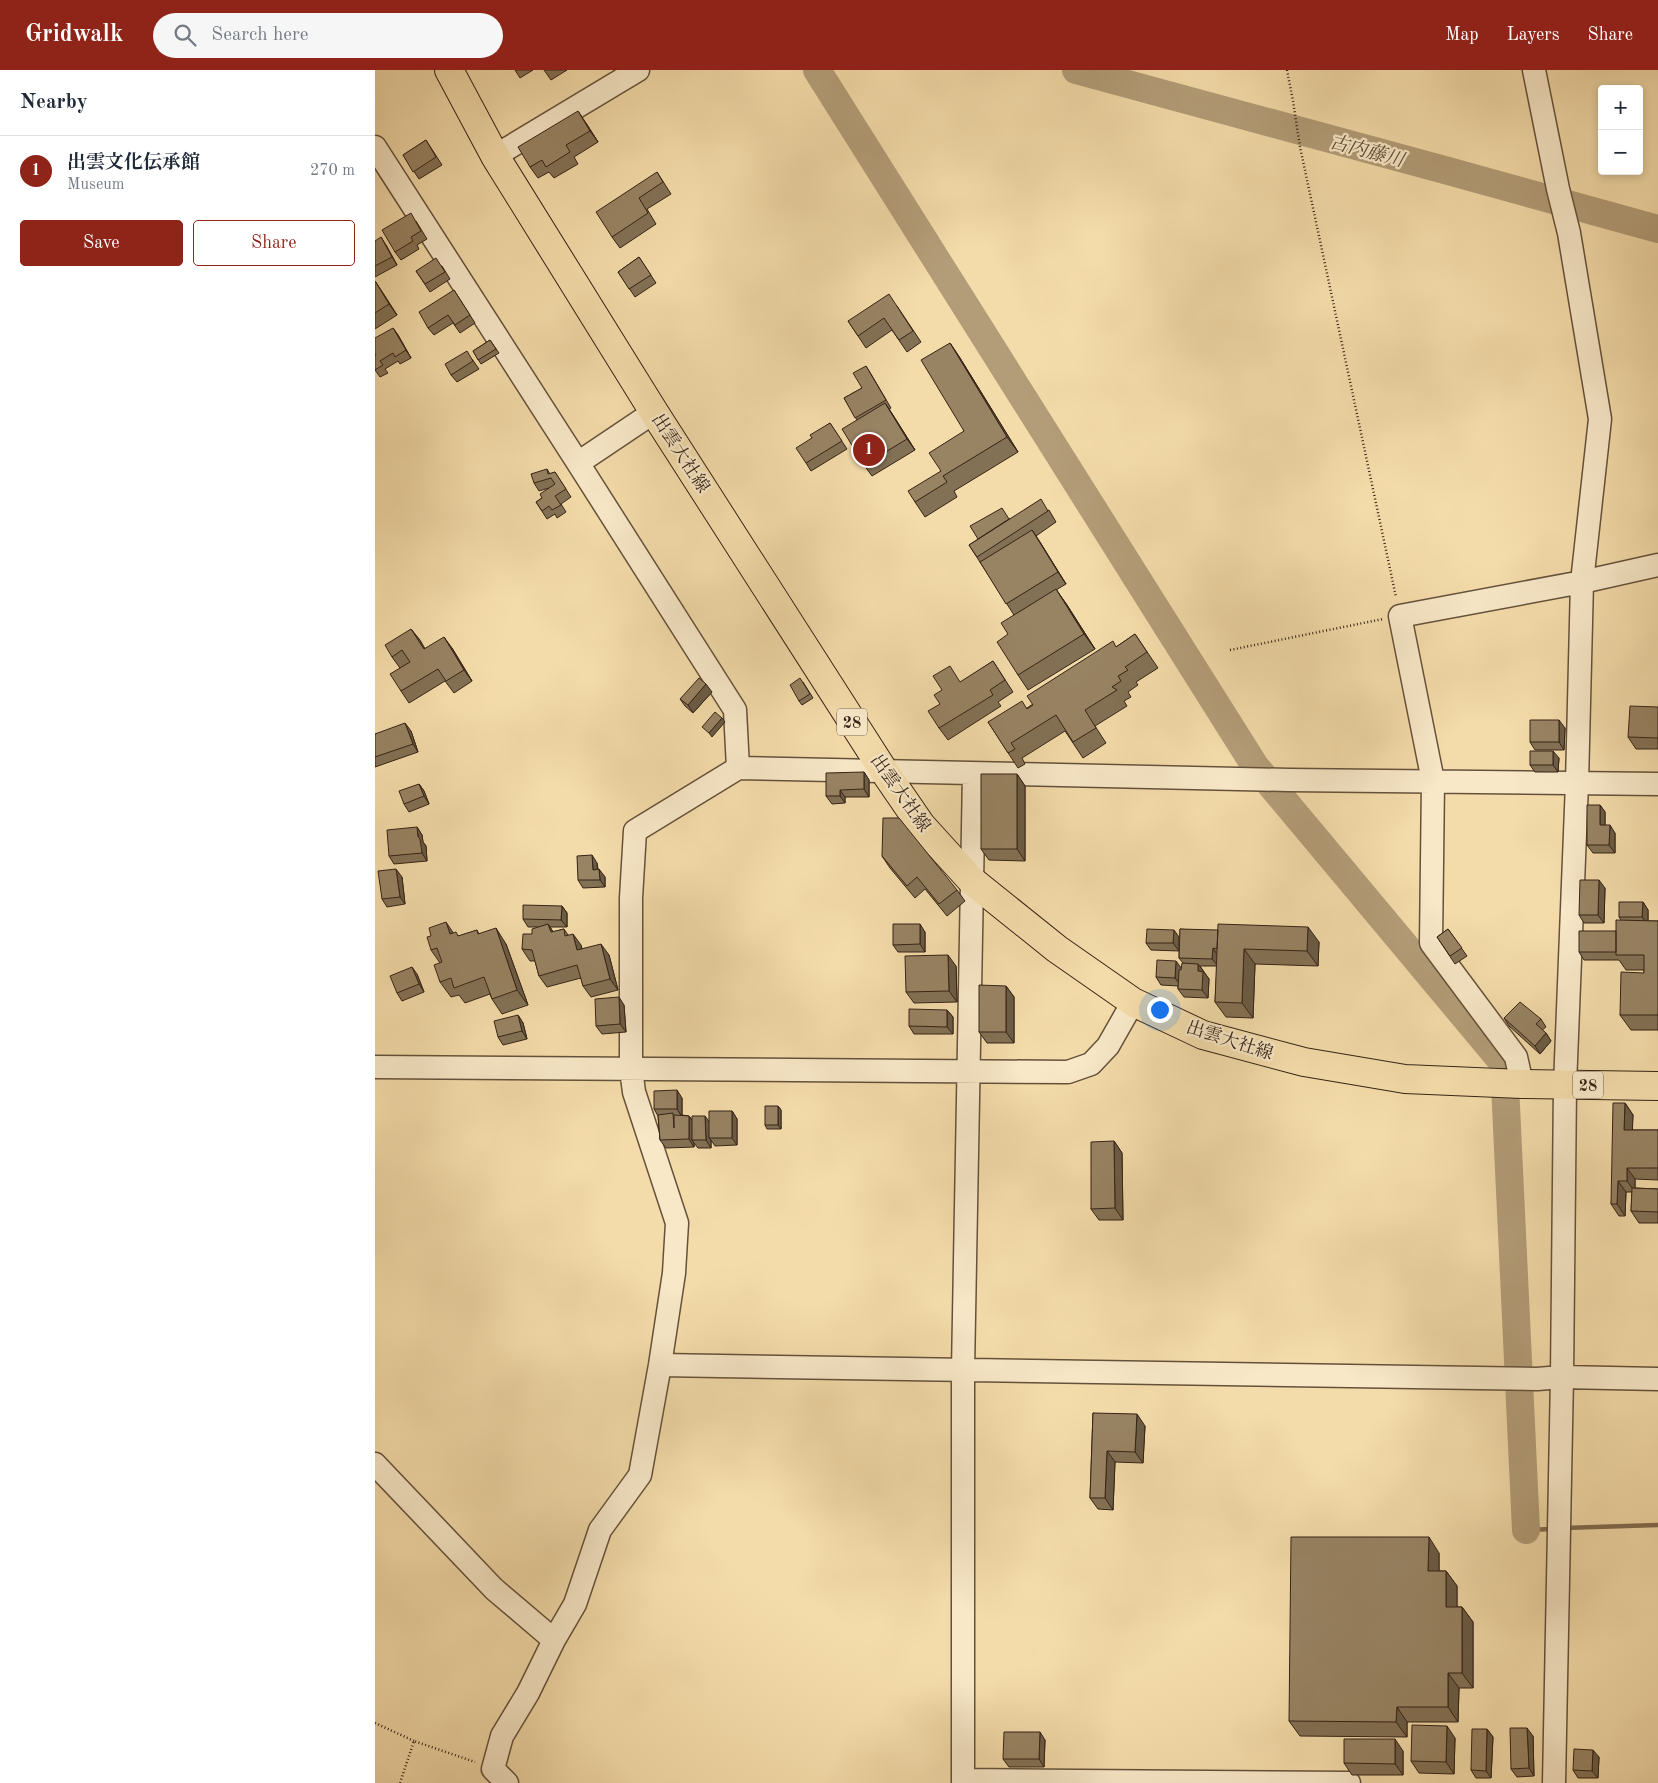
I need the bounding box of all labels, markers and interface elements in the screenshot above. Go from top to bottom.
search box [153,13,503,58]
icon: search [171,21,199,49]
text: Gridwalk [25,23,123,47]
text: Search here [211,26,309,45]
text: Map [1445,26,1479,44]
text: Layers [1507,26,1559,44]
text: Share [1587,26,1633,44]
map controls [1598,85,1643,175]
button: + [1598,85,1643,130]
text: Nearby [20,92,88,113]
button: − [1598,130,1643,175]
water label: 古内藤川 [1327,131,1408,172]
text: 出雲文化伝承館 [67,154,200,173]
text: 1 [31,163,41,179]
text: 270 m [310,163,355,179]
text: Museum [67,177,125,193]
button: Save [20,220,183,266]
button: Share [193,220,355,266]
street label: 出雲大社線 [648,410,714,496]
pin: 1 [853,431,885,469]
road number: 28 [837,708,867,736]
street label: 出雲大社線 [867,750,935,836]
your location [1147,997,1173,1023]
street label: 出雲大社線 [1184,1017,1276,1063]
road number: 28 [1573,1072,1603,1098]

